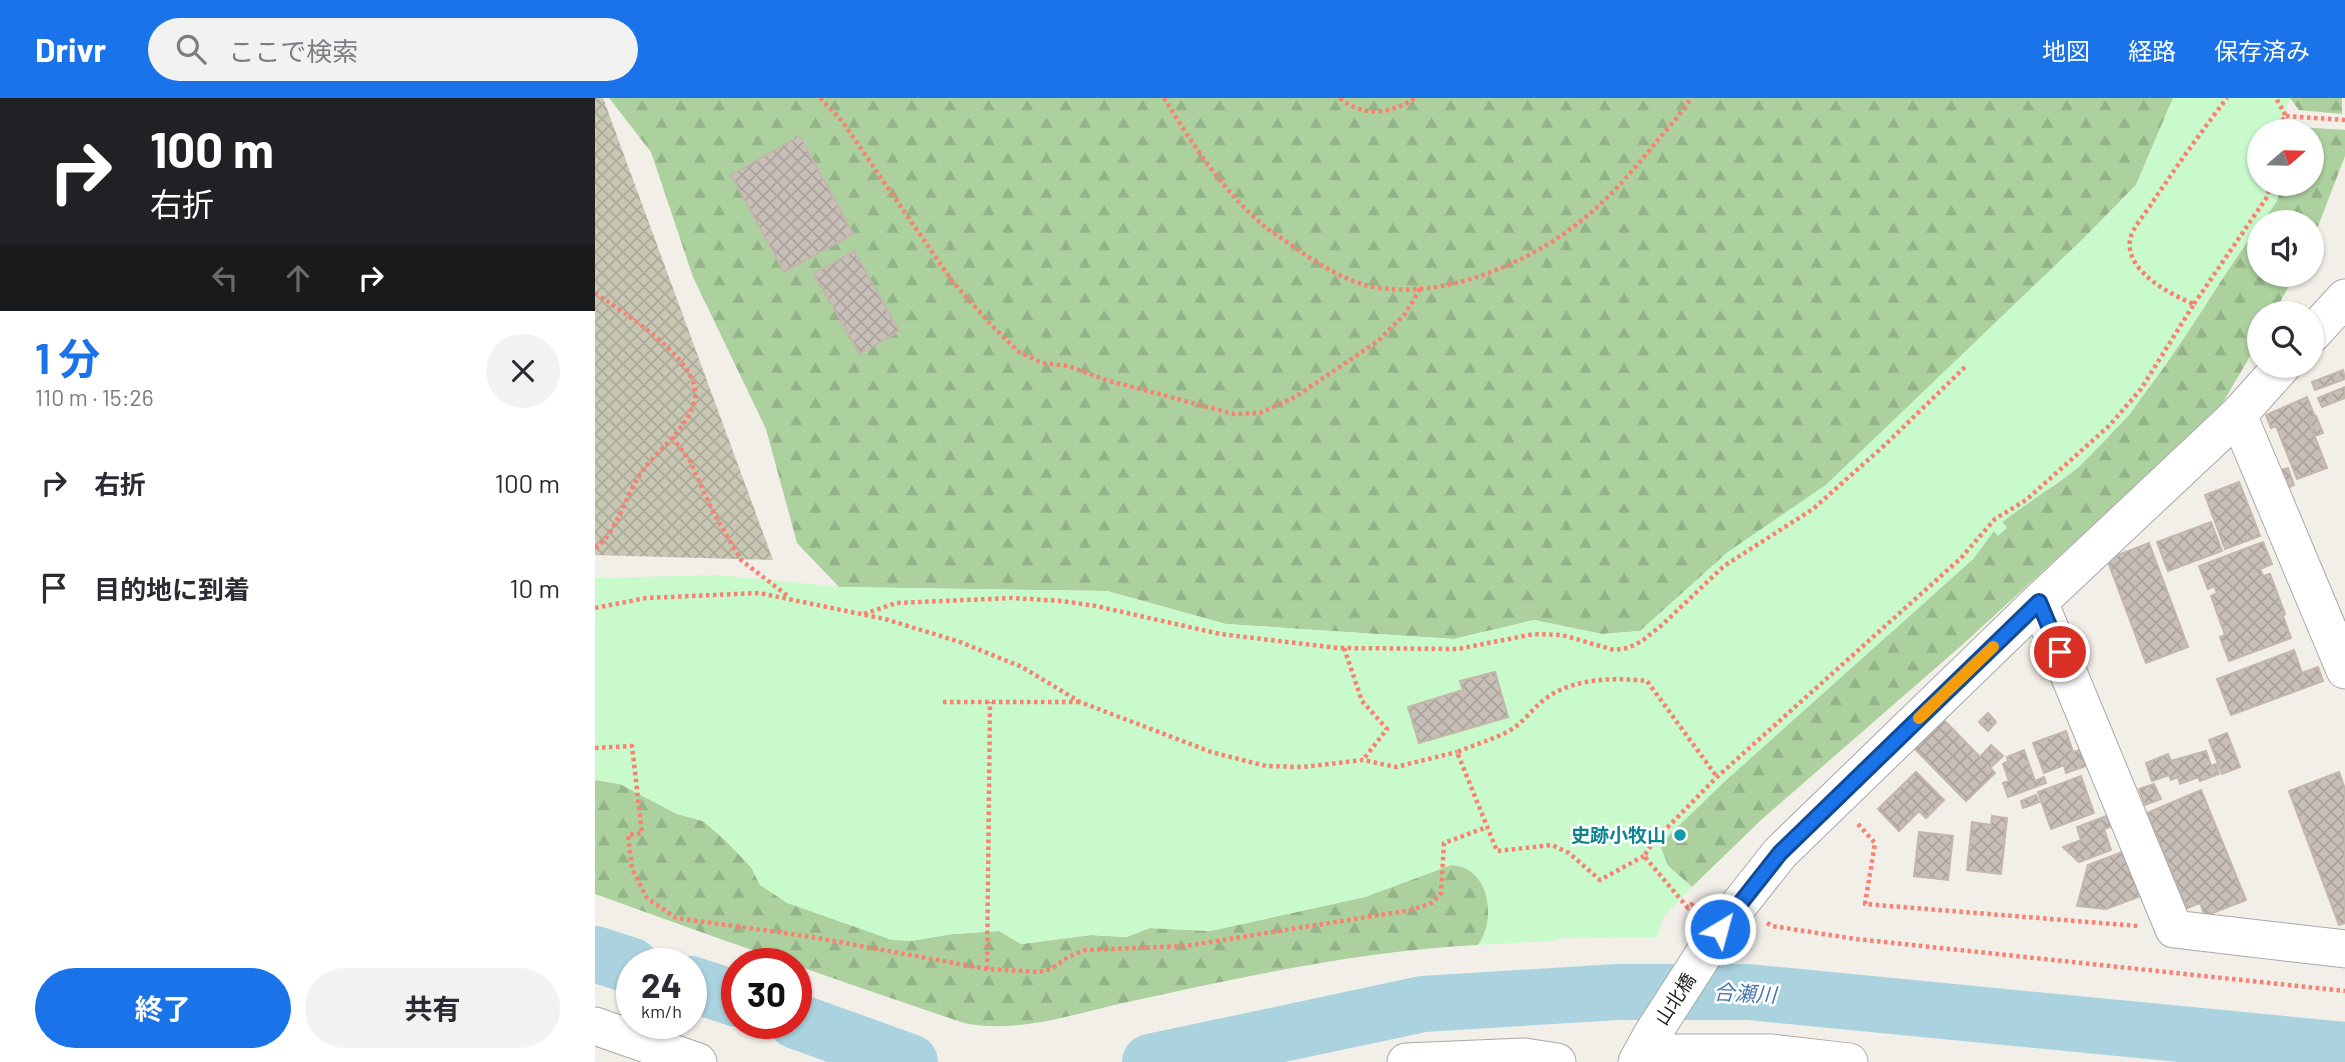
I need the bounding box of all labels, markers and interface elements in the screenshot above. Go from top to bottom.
search box [148,18,638,81]
text: Drivr [35,29,106,69]
icon: search [172,30,210,68]
text: ここで検索 [228,35,358,66]
text: 地図 [2042,36,2090,65]
text: 経路 [2128,36,2176,65]
text: 保存済み [2214,36,2310,65]
text: 100 m [150,119,274,178]
north arrow [2247,119,2324,196]
map controls [2247,119,2324,378]
icon: right [35,126,126,217]
text: 右折 [150,184,214,222]
button: sound [2247,210,2324,287]
icon: left [206,259,244,297]
icon: ahead [279,259,317,297]
icon: right [352,259,390,297]
button: search [2247,301,2324,378]
text: 1 分 [35,332,100,382]
button: close [486,334,560,408]
text: 110 m · 15:26 [35,383,154,411]
icon: right [35,464,73,502]
text: 100 m [495,467,560,498]
text: 右折 [94,468,146,499]
icon: arrive [35,569,73,607]
text: 10 m [510,572,560,603]
text: 目的地に到着 [94,573,250,604]
pin [2030,622,2090,682]
icon: arrive [2041,633,2079,671]
place label: 史跡小牧山 [1571,823,1666,846]
marker: 史跡小牧山 [1672,827,1688,843]
position arrow [1683,892,1757,966]
speed limit sign: 30 [721,948,812,1039]
text: 24 [641,963,682,1005]
button: 終了 [35,968,291,1048]
button: 共有 [305,968,560,1048]
street label: 山北橋 [1649,969,1700,1029]
water label: 合瀬川 [1713,978,1779,1007]
text: km/h [641,1000,682,1022]

